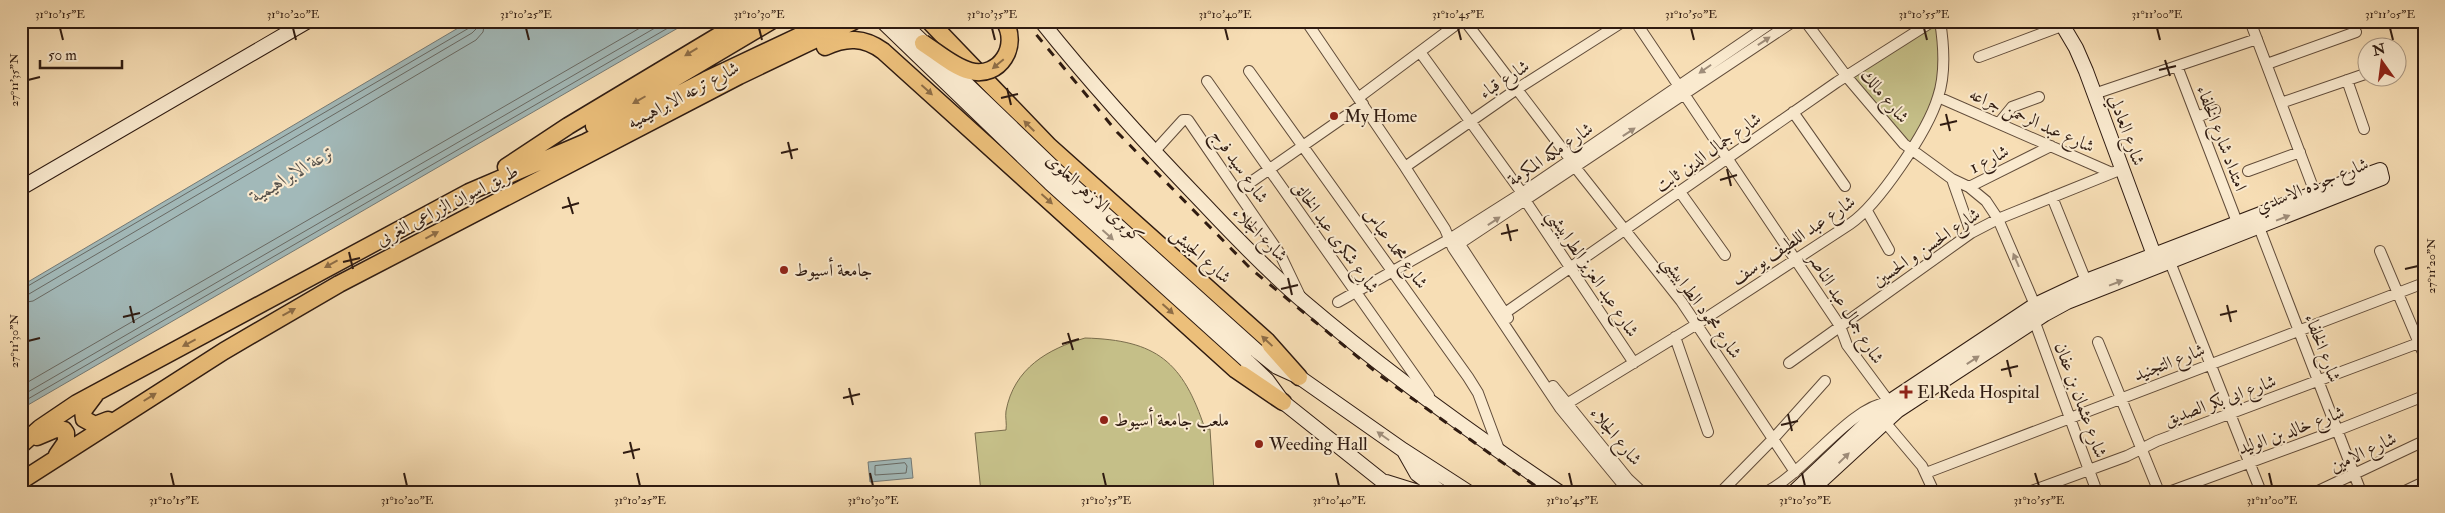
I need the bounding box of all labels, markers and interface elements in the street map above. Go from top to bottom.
text: 31°10'15"E [35,7,85,22]
text: 31°10'20"E [267,7,320,22]
text: 31°10'25"E [500,7,552,22]
text: 31°10'30"E [733,7,785,22]
text: 31°10'35"E [967,7,1018,22]
text: 31°10'40"E [1198,7,1252,22]
text: 31°10'45"E [1432,7,1484,22]
text: 31°10'50"E [1665,7,1717,22]
text: 31°10'55"E [1899,7,1950,22]
text: 31°11'00"E [2132,7,2183,22]
text: 31°11'05"E [2365,7,2415,22]
one-way arrow [1758,36,1771,46]
scale bar [40,38,122,70]
north arrow [2358,38,2408,88]
text: N [2370,40,2388,60]
text: 50 m [48,46,77,65]
one-way arrow [685,48,698,57]
text: 27°11'35"N [7,53,22,107]
street label: شارع قباء [1475,55,1536,107]
street label: شارع ترعه الابراهيميه [623,56,745,137]
one-way arrow [992,59,1005,70]
one-way arrow [1698,64,1712,74]
street label: شارع مالك [1853,64,1914,130]
street label: امتداد شارع الخلفاء [2188,82,2252,195]
street label: شارع عبد الرحمن جراعه [1964,83,2098,161]
one-way arrow [920,84,932,96]
street label: شارع العادلي [2100,92,2150,170]
one-way arrow [632,95,645,104]
place label: My Home [1344,105,1418,128]
street label: شارع جمال الدين ثابت [1651,107,1768,200]
marker: My Home [1328,110,1340,122]
street label: شارع مكه المكرمة [1503,117,1599,194]
one-way arrow [1024,121,1036,133]
street label: شارع سيد فرج [1202,125,1273,210]
one-way arrow [1623,127,1636,136]
water label: ترعة الابراهيمية [245,139,339,209]
street label: شارع 1 [1966,140,2014,182]
street label: كوبرى الازهر العلوى [1041,148,1148,248]
street label: شارع جوده الاسدي [2252,152,2373,221]
street label: طريق اسوان الزراعى الغربى [372,160,523,252]
street label: شارع شكرى عبد الخالق [1285,177,1384,300]
street label: شارع عبد اللطيف يوسف [1727,190,1862,293]
one-way arrow [1041,194,1054,205]
street label: شارع الجلاء [1225,202,1292,269]
street label: شارع محمد عباس [1356,203,1433,295]
street label: شارع الحسن و الحسين [1868,203,1986,295]
street label: شارع عبد العزيز الطرابيشي [1537,205,1644,345]
one-way arrow [2276,213,2290,221]
one-way arrow [1487,216,1501,226]
street label: شارع الجيش [1163,222,1236,291]
one-way arrow [1101,229,1113,241]
one-way arrow [424,231,439,239]
text: 27°11'20"N [2424,238,2439,294]
street label: شارع جمال عبد الناصر [1798,246,1889,370]
street label: شارع محمود الطرابيشي [1652,251,1747,366]
one-way arrow [2011,253,2019,267]
place label: جامعة أسيوط [794,257,873,282]
one-way arrow [325,260,338,269]
marker: جامعة أسيوط [778,264,790,276]
one-way arrow [2109,279,2123,287]
one-way arrow [1161,303,1174,314]
one-way arrow [281,308,296,316]
street label: شارع الخلفاء [2296,311,2346,387]
text: 27°11'30"N [7,314,22,368]
one-way arrow [1261,335,1273,347]
one-way arrow [182,338,196,347]
street label: شارع التجنيد [2130,338,2209,389]
street label: شارع عثمان بن عفان [2046,339,2112,462]
one-way arrow [1966,355,1980,364]
street label: شارع ابى بكر الصديق [2161,369,2281,434]
place label: El Reda Hospital [1917,381,2040,404]
marker: El Reda Hospital [1899,385,1913,399]
one-way arrow [144,392,157,402]
street label: شارع خالد بن الوليد [2235,401,2349,463]
street label: شارع الجلاء [1582,402,1647,472]
place label: ملعب جامعة أسيوط [1114,407,1229,432]
marker: ملعب جامعة أسيوط [1098,414,1110,426]
street label: شارع الامين [2326,427,2402,481]
one-way arrow [1377,431,1390,441]
place label: Weeding Hall [1268,433,1368,456]
marker: Weeding Hall [1253,438,1265,450]
one-way arrow [1838,452,1850,464]
text: 31°10'15"E [149,493,199,508]
text: 31°10'20"E [381,493,434,508]
text: 31°10'25"E [614,493,666,508]
text: 31°10'30"E [847,493,899,508]
text: 31°10'35"E [1081,493,1132,508]
text: 31°10'40"E [1312,493,1366,508]
text: 31°10'45"E [1546,493,1598,508]
text: 31°10'50"E [1779,493,1831,508]
text: 31°10'55"E [2014,493,2065,508]
text: 31°11'00"E [2247,493,2298,508]

